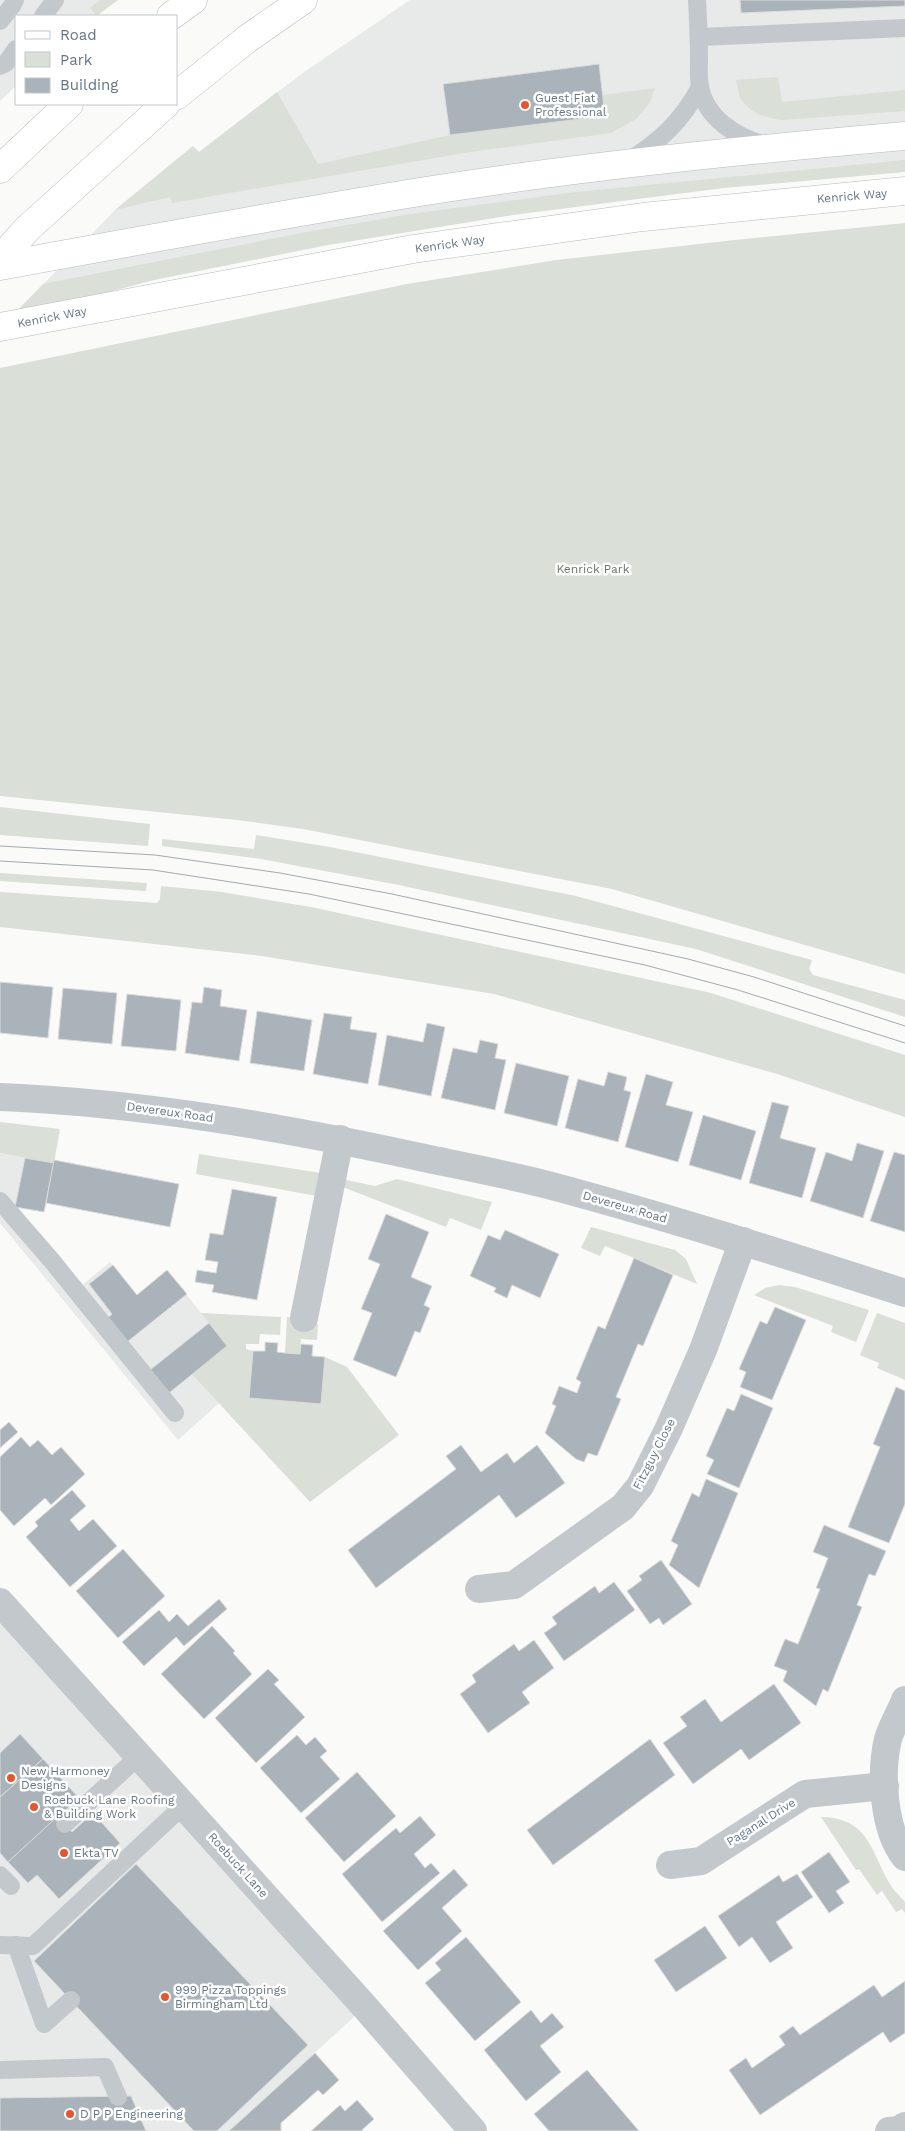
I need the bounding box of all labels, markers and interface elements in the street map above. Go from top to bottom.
legend [15,15,178,105]
text: Road [60,26,97,44]
text: Park [60,51,93,69]
text: Building [60,76,118,94]
place label: Guest Fiat Professional [535,91,607,119]
marker: Guest Fiat Professional [519,99,531,111]
street label: Kenrick Way [816,186,889,206]
street label: Kenrick Way [414,232,487,256]
street label: Kenrick Way [16,303,89,331]
park label: Kenrick Park [557,562,630,576]
street label: Devereux Road [126,1099,214,1125]
street label: Devereux Road [581,1188,669,1226]
street label: Fitzguy Close [630,1416,678,1492]
place label: New Harmoney Designs [21,1764,110,1792]
marker: New Harmoney Designs [5,1772,17,1784]
place label: Roebuck Lane Roofing & Building Work [44,1793,175,1821]
street label: Paganal Drive [724,1795,798,1849]
marker: Roebuck Lane Roofing & Building Work [28,1801,40,1813]
street label: Roebuck Lane [205,1830,271,1900]
place label: Ekta TV [74,1846,119,1860]
marker: Ekta TV [58,1847,70,1859]
place label: 999 Pizza Toppings Birmingham Ltd [175,1983,286,2011]
marker: 999 Pizza Toppings Birmingham Ltd [159,1991,171,2003]
place label: D P P Engineering [80,2107,183,2121]
marker: D P P Engineering [64,2108,76,2120]

